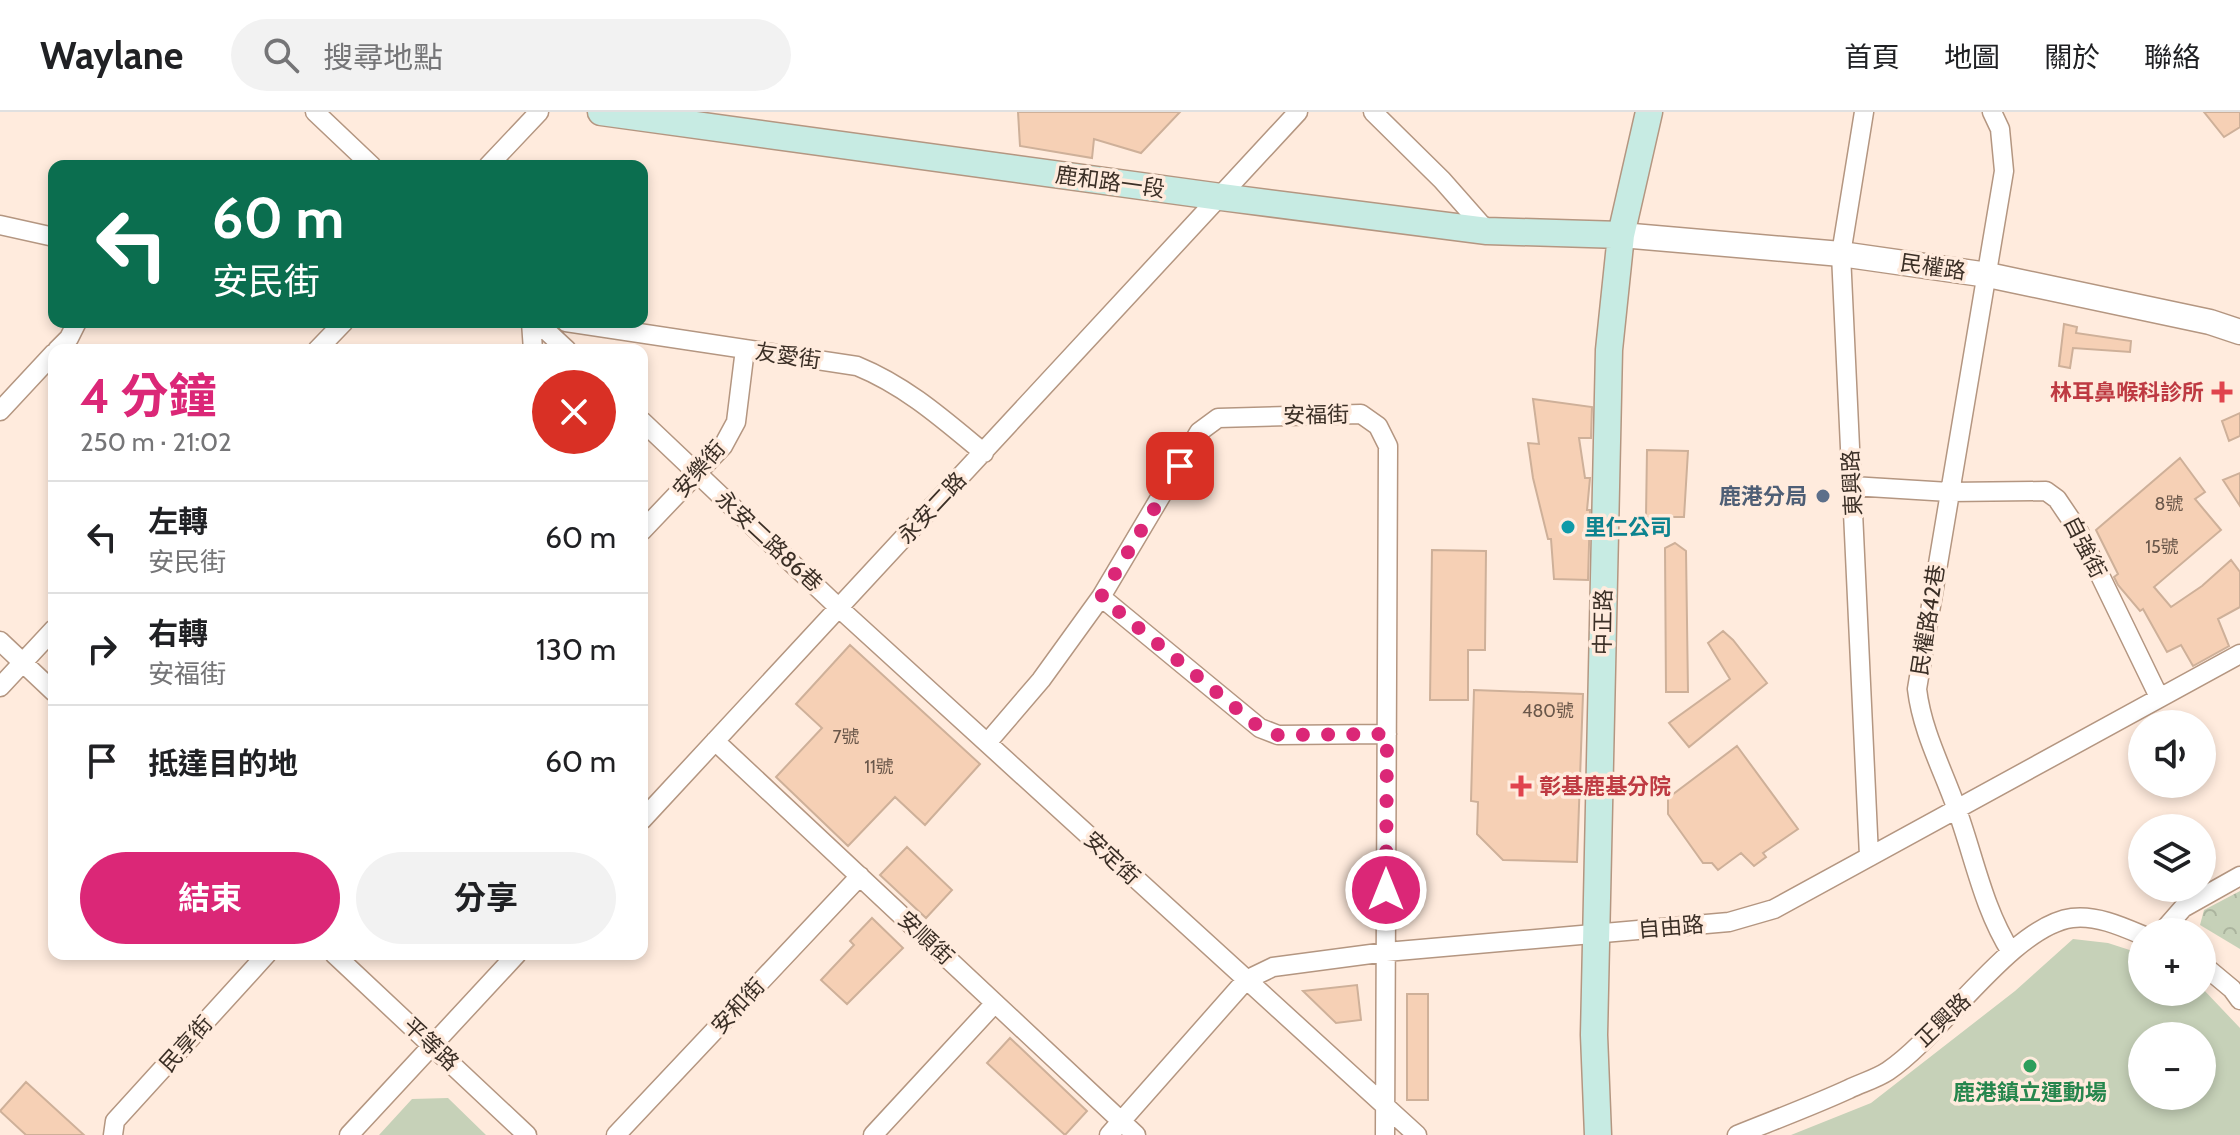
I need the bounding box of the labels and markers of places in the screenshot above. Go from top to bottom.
place label: 林耳鼻喉科診所 [2050,379,2204,406]
marker: 林耳鼻喉科診所 [2211,381,2233,403]
pin [1146,432,1214,500]
place label: 鹿港分局 [1719,483,1807,510]
marker: 鹿港分局 [1814,487,1832,505]
place label: 里仁公司 [1584,514,1672,541]
marker: 里仁公司 [1559,518,1577,536]
place label: 彰基鹿基分院 [1539,773,1671,800]
marker: 彰基鹿基分院 [1510,775,1532,797]
marker: 鹿港鎮立運動場 [2021,1057,2039,1075]
place label: 鹿港鎮立運動場 [1953,1079,2107,1106]

